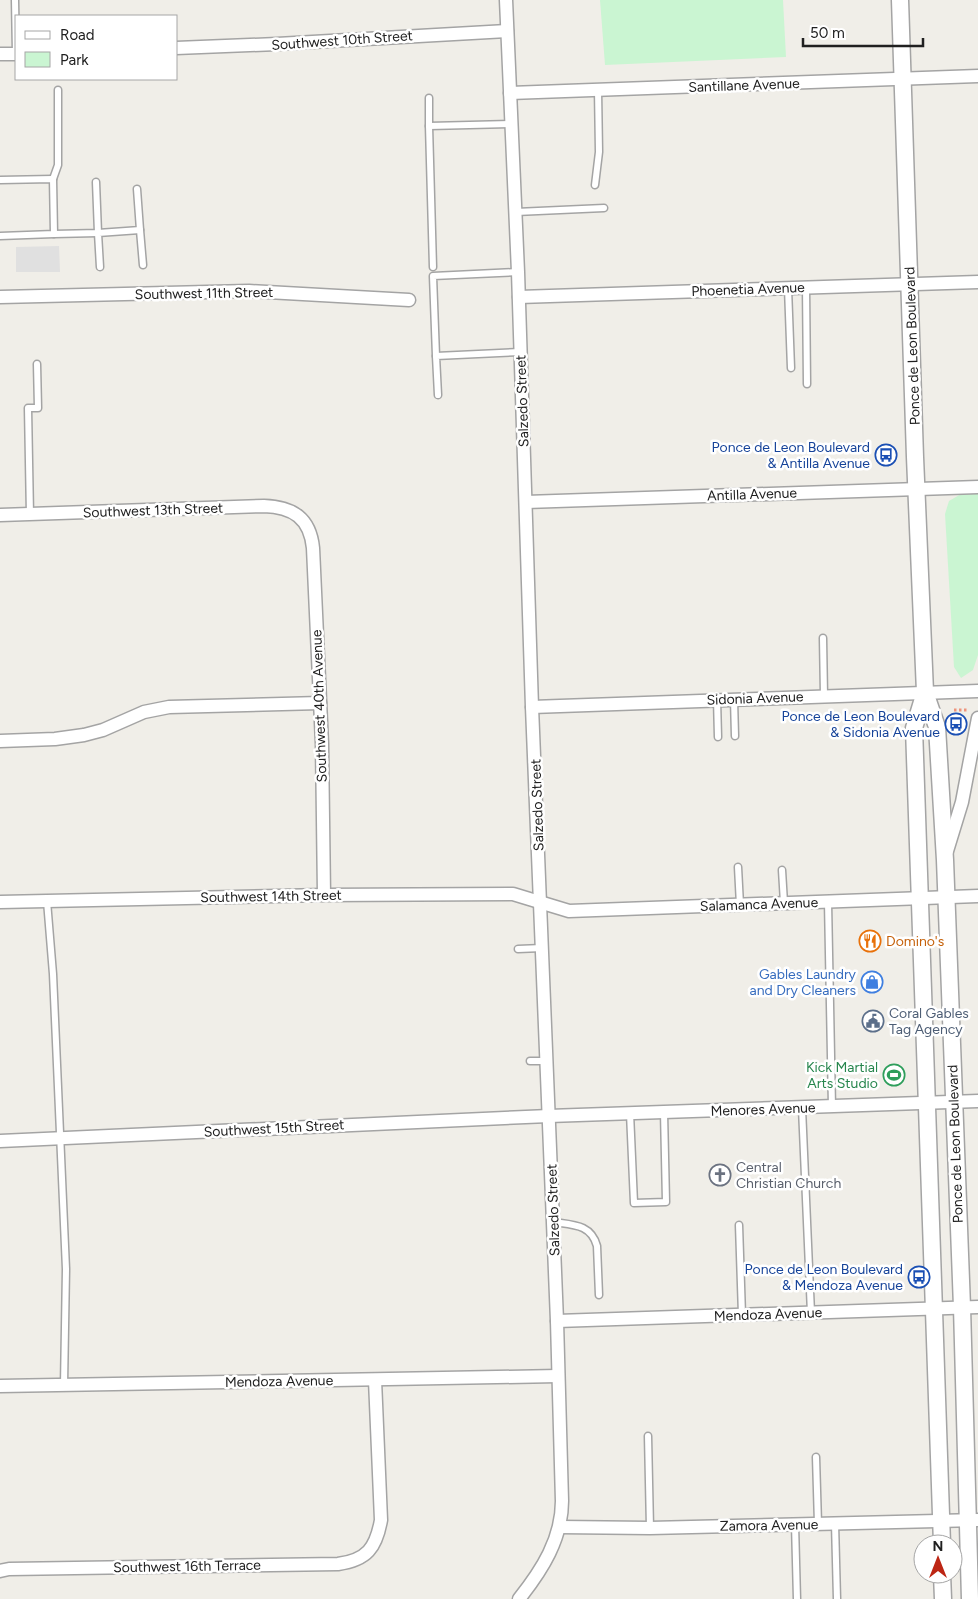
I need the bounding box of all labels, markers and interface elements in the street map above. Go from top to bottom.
legend [15,15,178,80]
scale bar [803,15,923,47]
text: 50 m [810,24,845,42]
text: Road [60,26,95,44]
street label: Southwest 10th Street [271,27,413,54]
text: Park [60,51,89,69]
street label: Santillane Avenue [688,75,800,96]
street label: Ponce de Leon Boulevard [901,267,924,425]
street label: Phoenetia Avenue [691,279,805,300]
street label: Southwest 11th Street [135,284,273,303]
street label: Salzedo Street [512,355,533,447]
place label: Ponce de Leon Boulevard & Antilla Avenue [712,439,870,472]
bus stop icon: Ponce de Leon Boulevard & Antilla Avenue [874,443,898,467]
street label: Antilla Avenue [707,484,798,505]
street label: Southwest 13th Street [83,500,223,521]
street label: Southwest 40th Avenue [308,629,331,783]
street label: Sidonia Avenue [706,688,804,709]
place label: Ponce de Leon Boulevard & Sidonia Avenue [782,708,940,741]
bus stop icon: Ponce de Leon Boulevard & Sidonia Avenue [944,712,968,736]
street label: Salzedo Street [527,759,548,851]
street label: Southwest 14th Street [200,887,342,906]
street label: Salamanca Avenue [700,894,819,915]
restaurant icon: Domino's [858,929,882,953]
place label: Domino's [886,933,944,950]
place label: Gables Laundry and Dry Cleaners [750,966,857,999]
shop icon: Gables Laundry and Dry Cleaners [860,970,884,994]
place label: Coral Gables Tag Agency [889,1005,969,1038]
public building icon: Coral Gables Tag Agency [861,1009,885,1033]
place label: Kick Martial Arts Studio [806,1059,878,1092]
sports icon: Kick Martial Arts Studio [882,1063,906,1087]
street label: Ponce de Leon Boulevard [944,1065,967,1223]
street label: Menores Avenue [710,1099,816,1120]
street label: Southwest 15th Street [203,1116,345,1141]
place label: Central Christian Church [736,1159,841,1192]
church icon: Central Christian Church [708,1163,732,1187]
street label: Salzedo Street [543,1164,564,1256]
place label: Ponce de Leon Boulevard & Mendoza Avenue [745,1261,903,1294]
bus stop icon: Ponce de Leon Boulevard & Mendoza Avenue [907,1265,931,1289]
street label: Mendoza Avenue [714,1304,823,1325]
street label: Mendoza Avenue [225,1372,334,1391]
street label: Zamora Avenue [719,1516,819,1535]
north arrow [913,1534,963,1584]
text: N [933,1538,943,1555]
street label: Southwest 16th Terrace [113,1557,261,1576]

